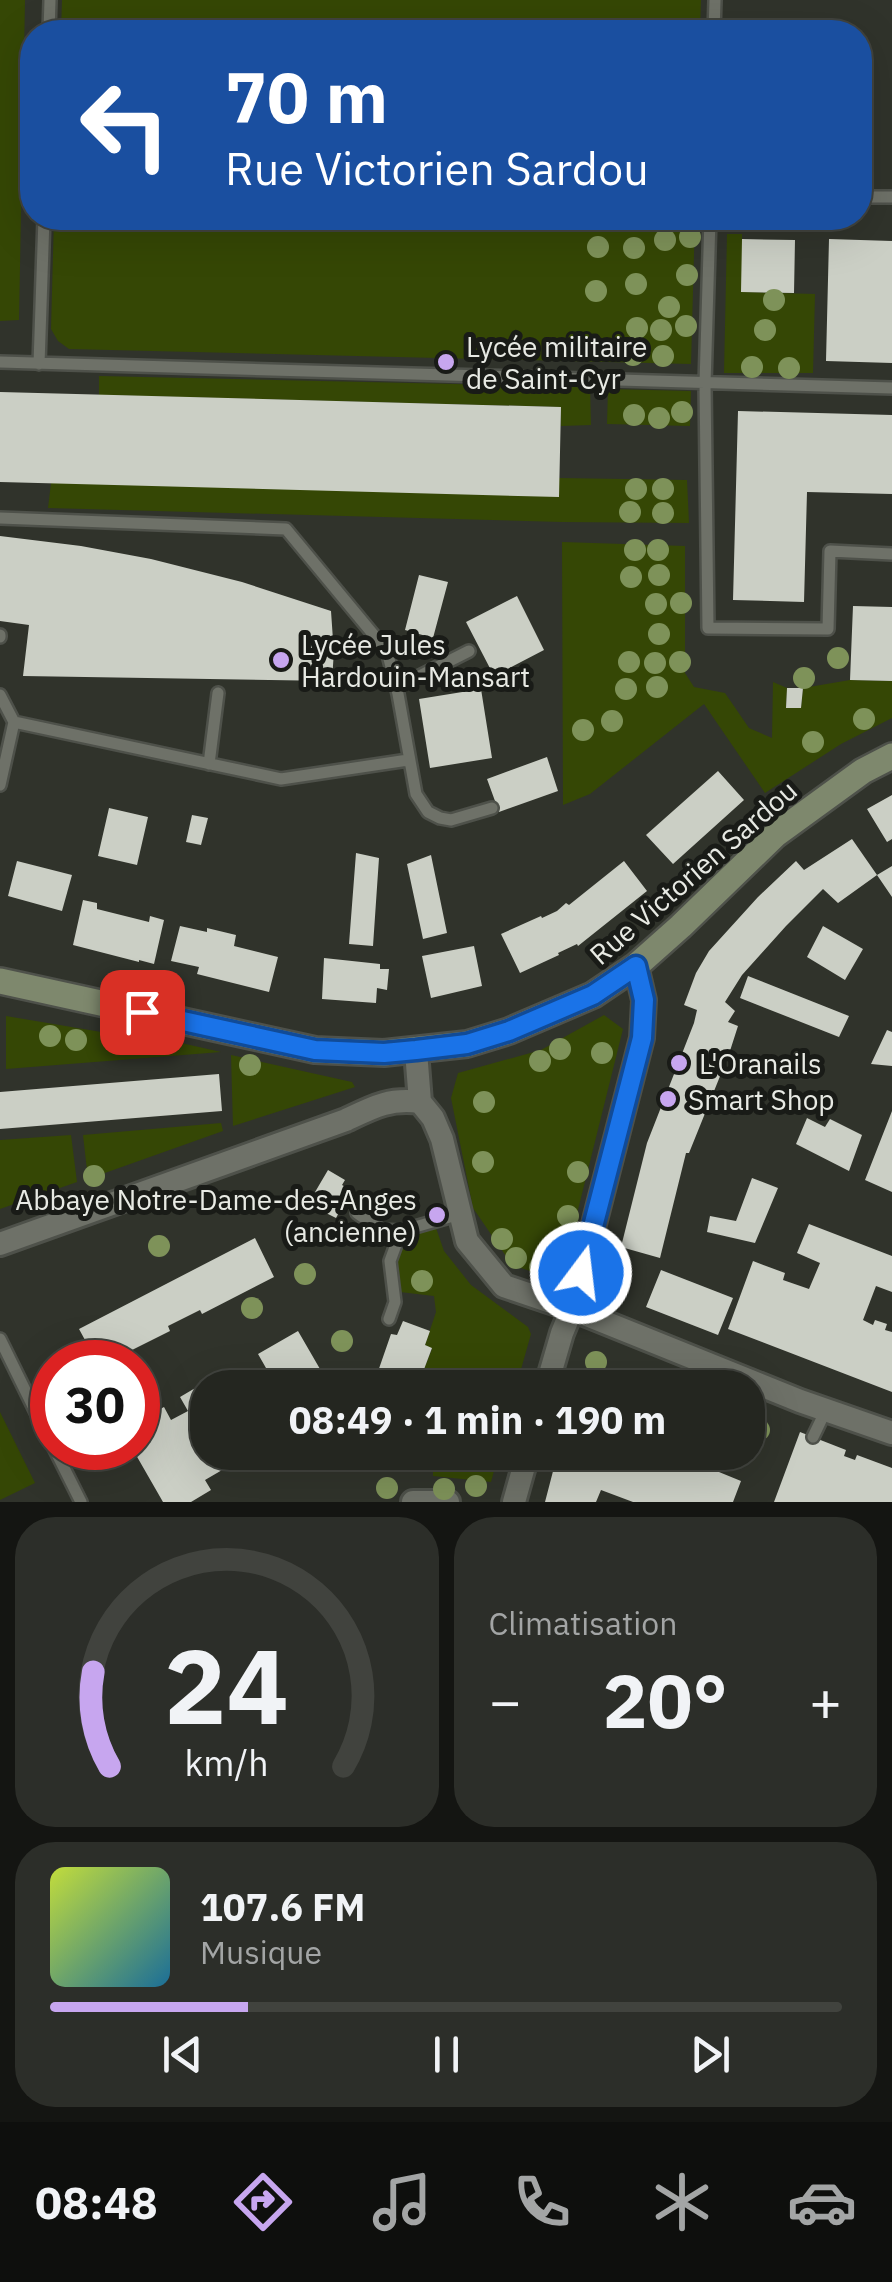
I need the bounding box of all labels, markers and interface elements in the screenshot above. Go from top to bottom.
text: 70 m [225,51,388,142]
icon: left [60,60,190,190]
text: Rue Victorien Sardou [225,139,649,197]
place label: Lycée militaire de Saint-Cyr [466,328,647,397]
marker: Lycée militaire de Saint-Cyr [435,351,457,373]
place label: Lycée Jules Hardouin-Mansart [301,626,530,695]
marker: Lycée Jules Hardouin-Mansart [270,649,292,671]
street label: Rue Victorien Sardou [581,772,805,972]
pin [100,970,185,1055]
icon: arrive [115,985,170,1040]
place label: L'Oranails [699,1045,822,1082]
marker: L'Oranails [668,1052,690,1074]
place label: Smart Shop [688,1081,835,1118]
marker: Smart Shop [657,1088,679,1110]
place label: Abbaye Notre-Dame-des-Anges (ancienne) [15,1181,417,1250]
marker: Abbaye Notre-Dame-des-Anges (ancienne) [426,1204,448,1226]
position arrow [529,1221,633,1325]
speed limit sign: 30 [30,1340,160,1470]
text: 08:49 · 1 min · 190 m [289,1395,666,1444]
text: Climatisation [489,1602,677,1644]
text: 24 [164,1617,289,1753]
text: 20° [603,1651,728,1749]
text: − [489,1665,522,1736]
text: + [809,1665,842,1736]
text: km/h [185,1739,269,1786]
text: 107.6 FM [200,1882,365,1931]
text: Musique [200,1931,322,1973]
icon: previous [155,2027,210,2082]
icon: pause [419,2027,474,2082]
icon: next [683,2027,738,2082]
icon: directions [228,2167,298,2237]
icon: music [367,2167,437,2237]
icon: phone [507,2167,577,2237]
icon: climate [647,2167,717,2237]
icon: car [787,2167,857,2237]
text: 08:48 [35,2173,158,2231]

